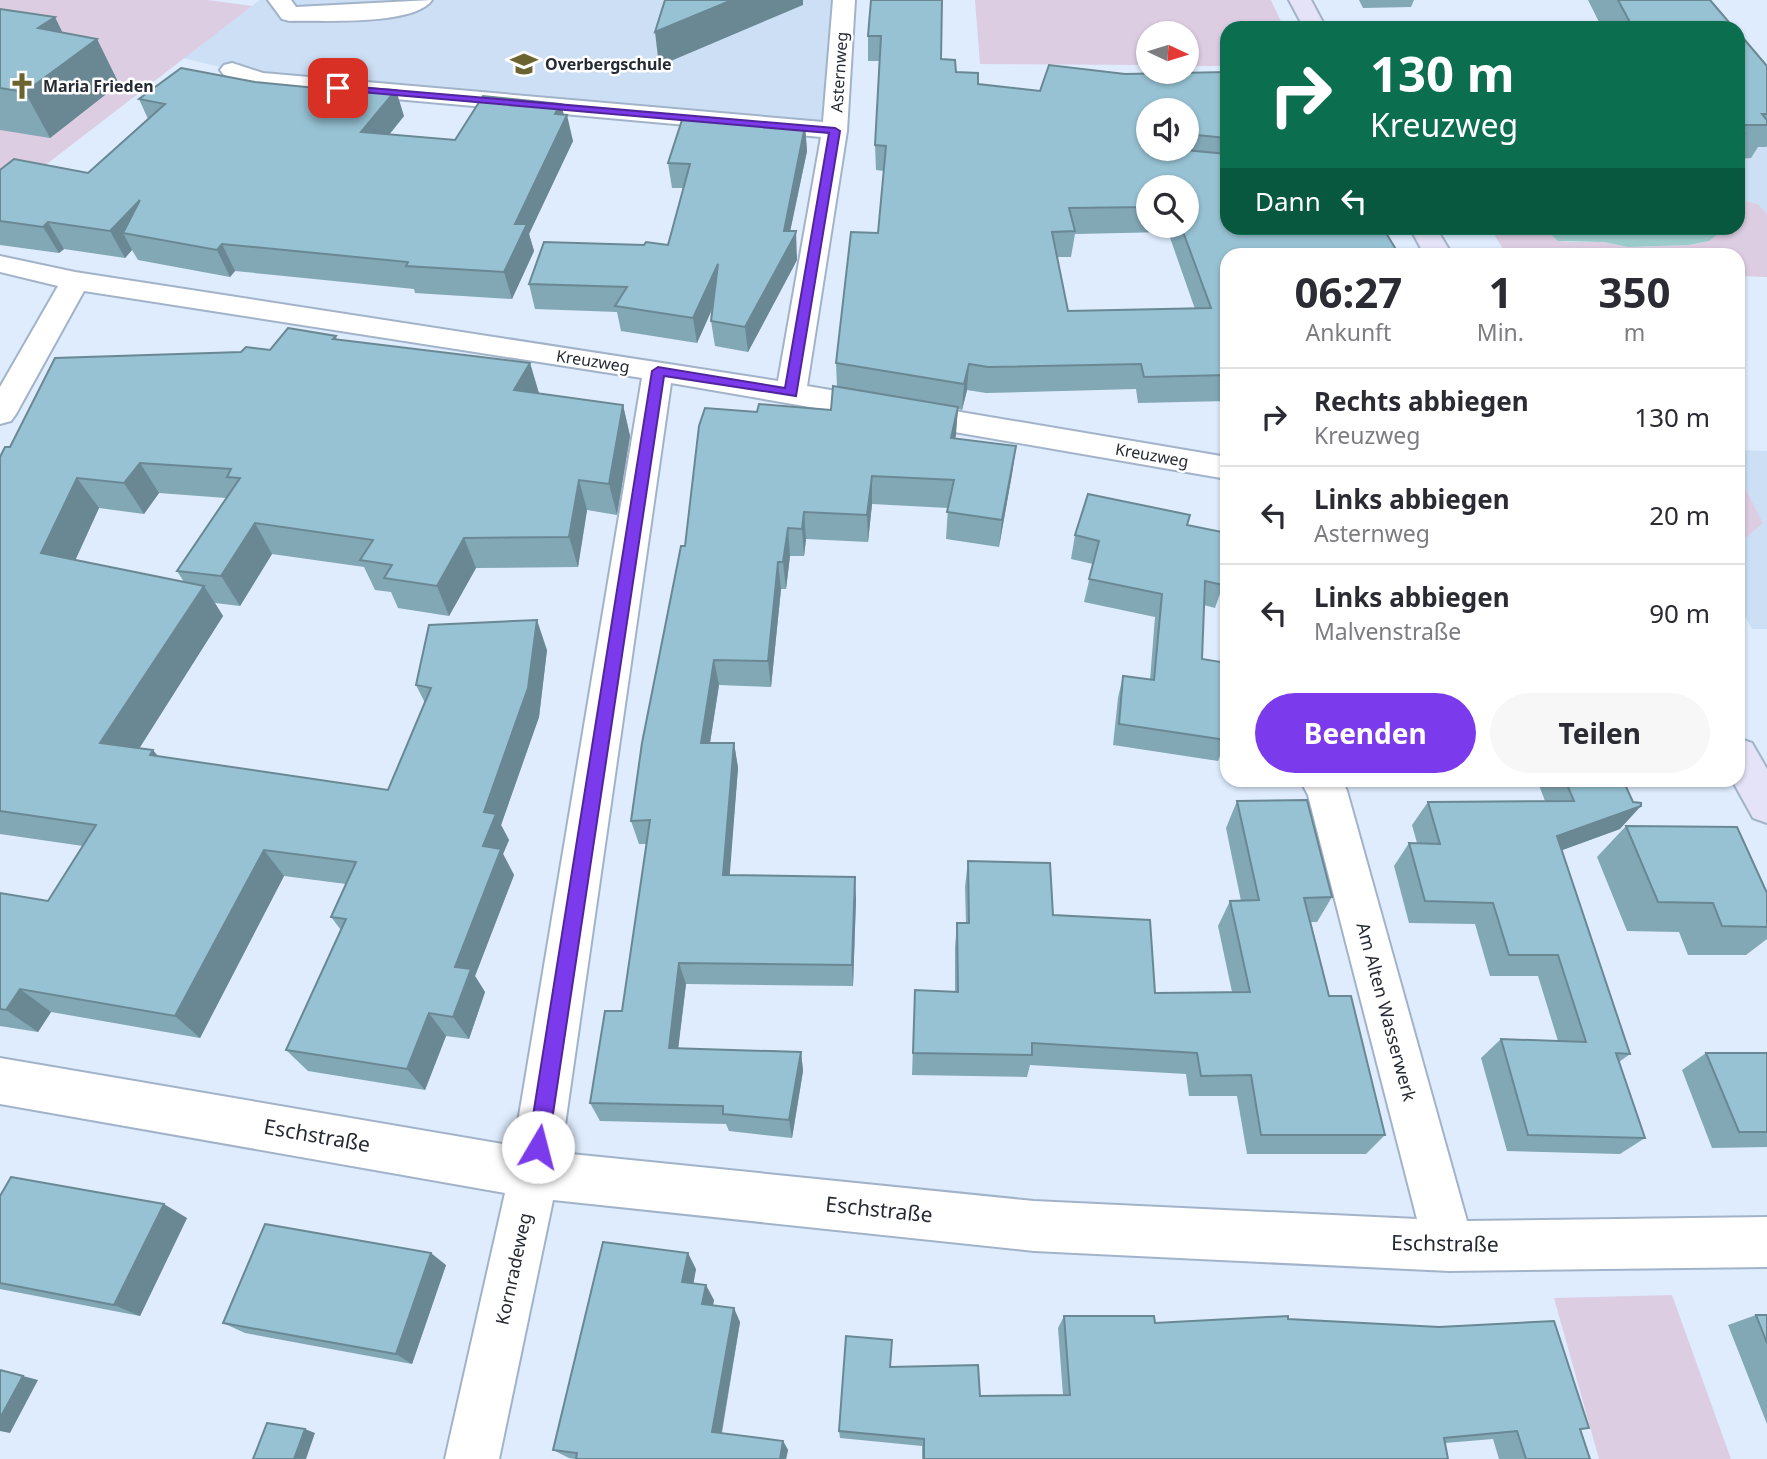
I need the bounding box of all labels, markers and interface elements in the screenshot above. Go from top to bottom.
north arrow [1136,21,1199,84]
map controls [1136,21,1199,238]
street label: Asternweg [825,31,853,113]
text: 130 m [1370,40,1515,106]
school or university icon: Overbergschule [509,49,539,79]
icon: right [1255,49,1346,140]
place label: Overbergschule [545,53,672,75]
pin [308,58,368,118]
icon: arrive [319,69,357,107]
church icon: Maria Frieden [7,71,37,101]
place label: Maria Frieden [43,75,154,97]
button: sound [1136,98,1199,161]
text: Kreuzweg [1370,103,1518,146]
button: search [1136,175,1199,238]
icon: left [1335,182,1373,220]
text: Dann [1255,183,1321,219]
text: 06:27 [1294,263,1402,320]
text: 1 [1488,263,1512,320]
text: 350 [1598,263,1671,320]
text: Ankunft [1305,316,1391,348]
text: Min. [1477,316,1524,348]
text: m [1624,316,1645,348]
street label: Kreuzweg [555,344,631,378]
text: Rechts abbiegen [1314,383,1529,419]
icon: right [1255,398,1293,436]
text: 130 m [1634,399,1710,435]
text: Kreuzweg [1314,419,1420,451]
street label: Kreuzweg [1114,438,1190,472]
text: Links abbiegen [1314,481,1510,517]
icon: left [1255,496,1293,534]
text: 20 m [1649,497,1710,533]
text: Asternweg [1314,517,1430,549]
text: Links abbiegen [1314,579,1510,615]
icon: left [1255,594,1293,632]
text: 90 m [1649,595,1710,631]
text: Malvenstraße [1314,615,1461,647]
button: Beenden [1255,693,1476,773]
button: Teilen [1490,693,1710,773]
street label: Am Alten Wasserwerk [1352,920,1423,1104]
position arrow [501,1110,575,1184]
street label: Eschstraße [262,1112,373,1158]
street label: Eschstraße [824,1189,934,1229]
street label: Kornradeweg [489,1211,537,1327]
street label: Eschstraße [1391,1228,1499,1258]

